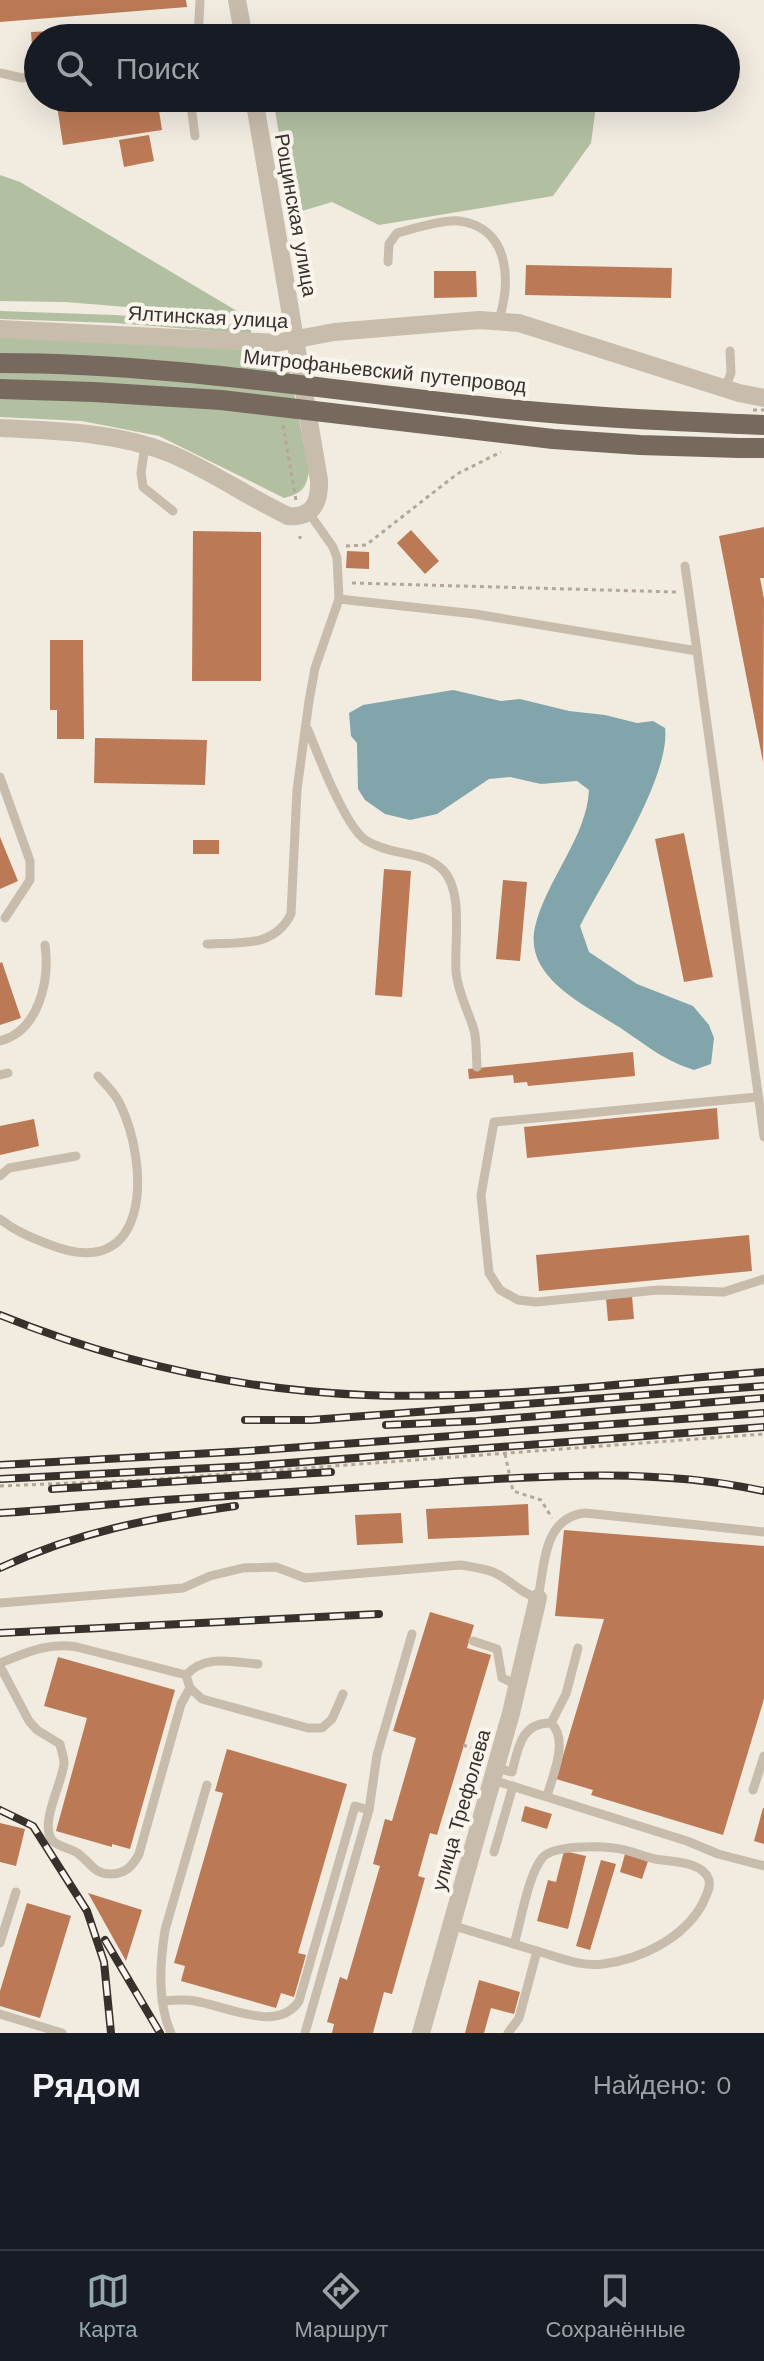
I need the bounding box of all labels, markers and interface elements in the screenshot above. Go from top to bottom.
search box [24,24,740,112]
icon: search [52,46,96,90]
text: Поиск [116,51,199,86]
street label: Рощинская улица [270,132,322,299]
street label: Ялтинская улица [127,301,290,333]
street label: Митрофаньевский путепровод [242,344,528,398]
street label: улица Трефолева [427,1726,496,1893]
text: Рядом [32,2065,141,2105]
text: Найдено: 0 [593,2070,732,2100]
tab: Карта [79,2269,137,2343]
tab: Маршрут [295,2269,388,2343]
tab: Сохранённые [545,2269,685,2343]

